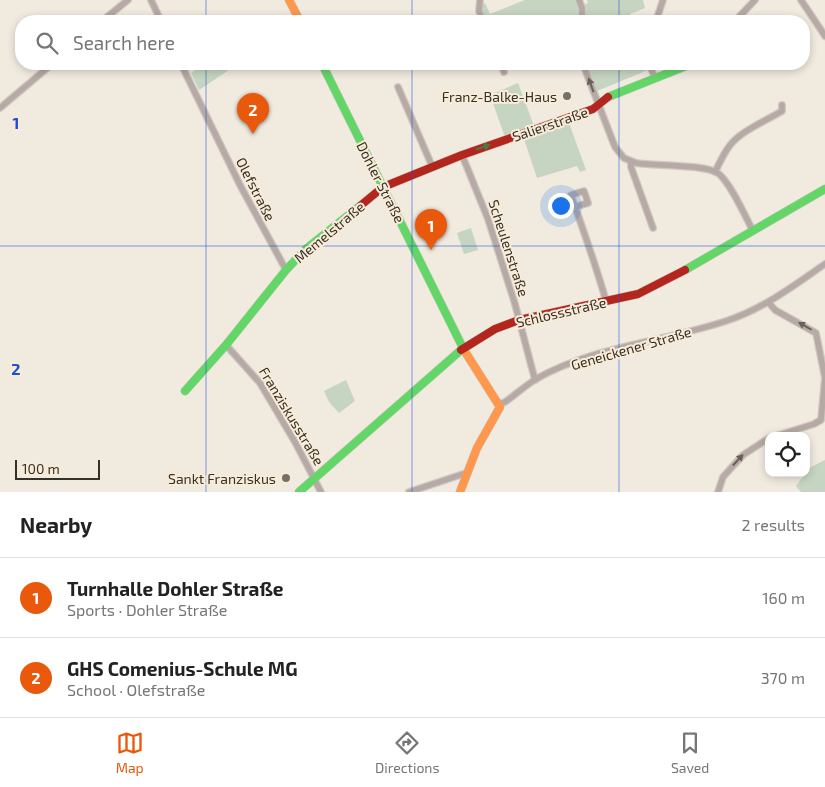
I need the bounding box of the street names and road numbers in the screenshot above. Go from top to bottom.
street label: Salierstraße [510,103,590,145]
street label: Dohler Straße [353,139,409,225]
street label: Olefstraße [233,154,279,224]
street label: Scheulenstraße [485,197,533,299]
street label: Memelstraße [290,198,368,266]
street label: Schlossstraße [514,293,608,331]
street label: Geneickener Straße [569,323,693,373]
street label: Franziskusstraße [256,364,328,468]

